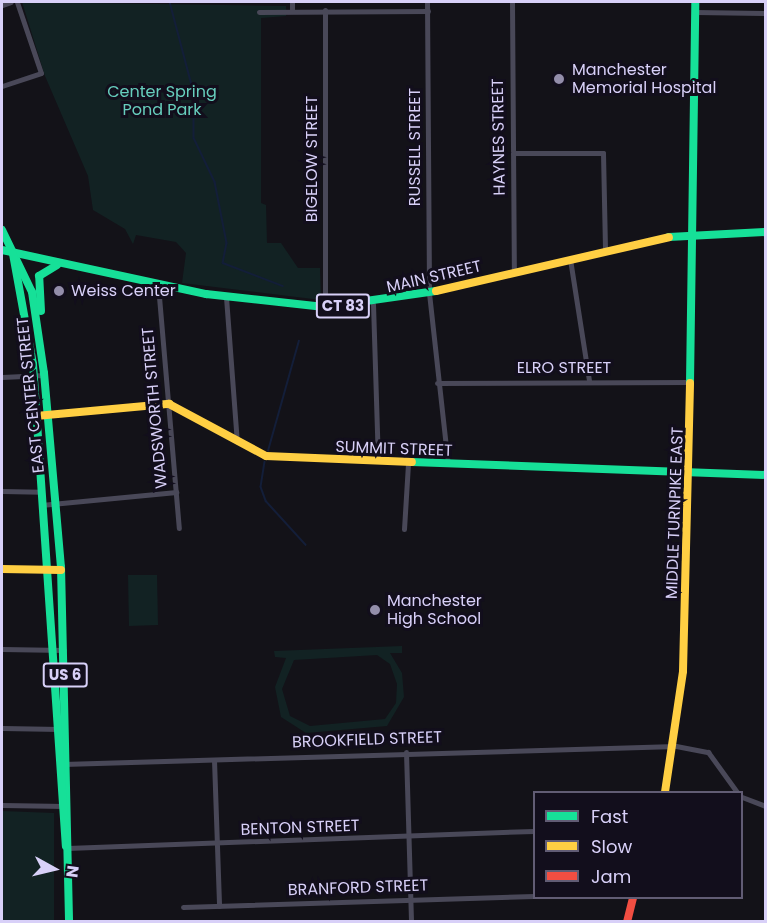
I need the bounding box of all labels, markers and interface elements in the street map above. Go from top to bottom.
place label: Manchester Memorial Hospital [572,60,716,98]
marker: Manchester Memorial Hospital [550,70,568,88]
street label: HAYNES STREET [488,78,510,196]
park label: Center Spring Pond Park [107,82,217,120]
street label: RUSSELL STREET [405,88,425,206]
street label: BIGELOW STREET [302,96,322,222]
street label: MAIN STREET [385,257,483,297]
place label: Weiss Center [71,281,176,301]
marker: Weiss Center [52,284,66,298]
road number: CT 83 [314,294,372,318]
street label: EAST CENTER STREET [13,316,49,474]
street label: WADSWORTH STREET [138,327,172,489]
street label: ELRO STREET [517,358,611,378]
street label: MIDDLE TURNPIKE EAST [662,426,688,600]
street label: SUMMIT STREET [335,437,453,461]
place label: Manchester High School [387,591,482,629]
marker: Manchester High School [368,603,382,617]
road number: US 6 [42,663,88,687]
street label: BROOKFIELD STREET [292,728,442,752]
legend [533,791,743,899]
text: Fast [591,804,628,829]
street label: BENTON STREET [240,816,360,840]
text: Slow [591,834,632,859]
north arrow [24,839,84,899]
text: N [60,864,85,879]
text: Jam [591,864,631,889]
street label: BRANFORD STREET [288,876,428,900]

